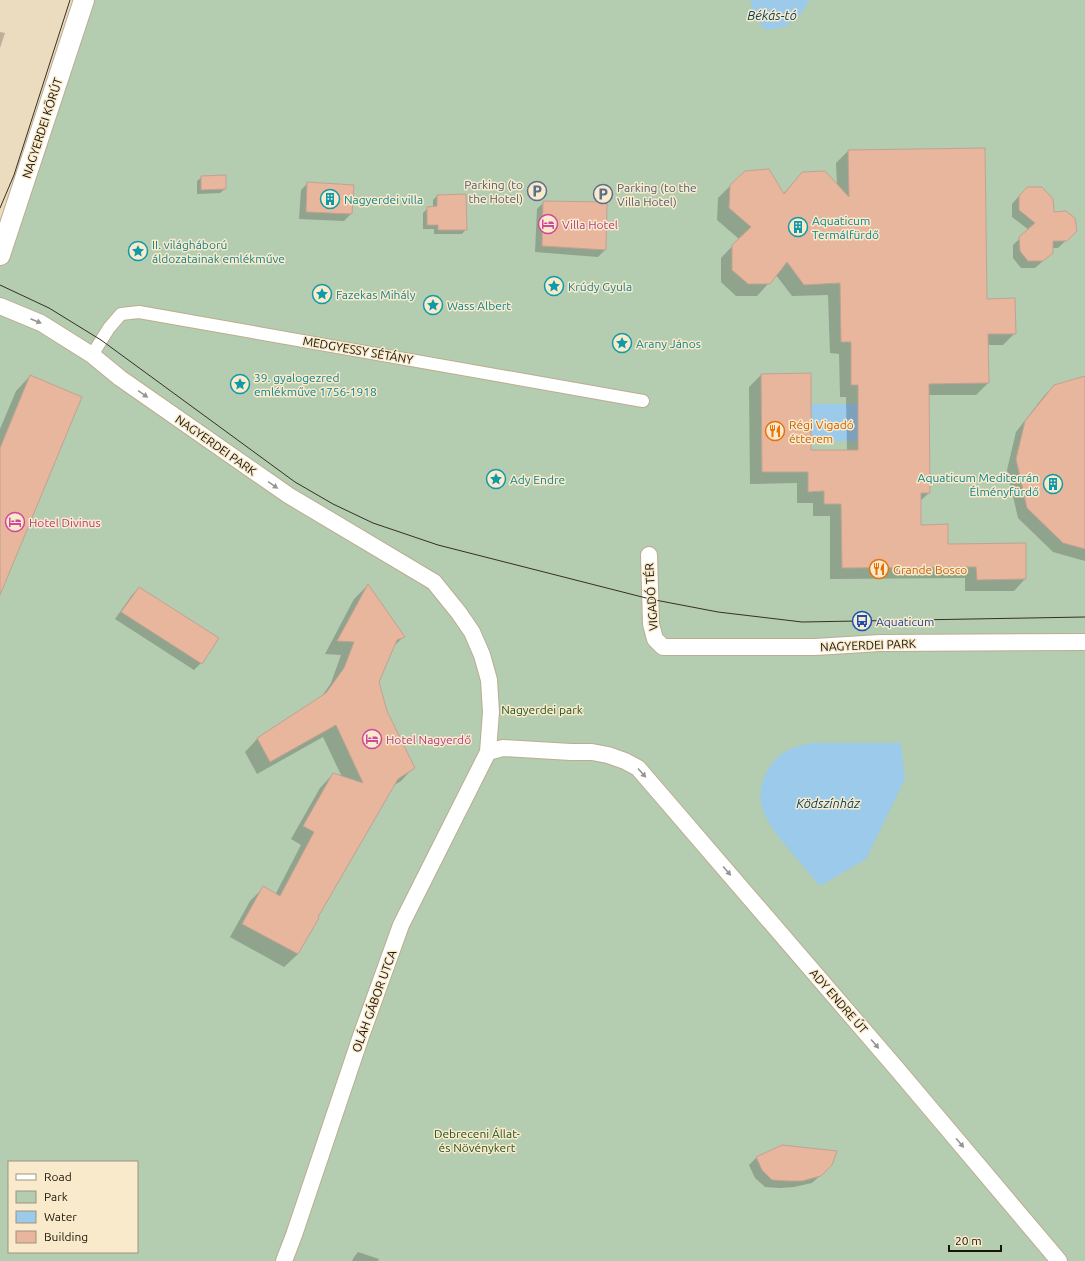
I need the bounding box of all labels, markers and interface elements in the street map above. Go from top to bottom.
water label: Békás-tó [747,8,797,22]
street label: NAGYERDEI KÖRÚT [20,76,65,180]
place label: Parking (to the Hotel) [464,178,523,206]
parking icon: Parking (to the Hotel) [526,180,548,202]
place label: Parking (to the Villa Hotel) [617,181,697,209]
parking icon: Parking (to the Villa Hotel) [592,183,614,205]
building icon: Nagyerdei villa [319,188,341,210]
place label: Nagyerdei villa [344,193,423,206]
hotel icon: Villa Hotel [537,213,559,235]
place label: Aquaticum Termálfürdő [812,214,879,241]
building icon: Aquaticum Termálfürdő [787,216,809,238]
place label: Villa Hotel [562,218,618,231]
place label: II. világháború áldozatainak emlékműve [152,238,285,265]
place icon: II. világháború áldozatainak emlékműve [127,240,149,262]
place icon: Krúdy Gyula [543,275,565,297]
place label: Krúdy Gyula [568,280,632,293]
place icon: Fazekas Mihály [311,283,333,305]
place label: Fazekas Mihály [336,288,416,301]
place icon: Wass Albert [422,294,444,316]
place label: Wass Albert [447,299,511,312]
one-way arrow [30,318,42,325]
place icon: Arany János [611,332,633,354]
street label: MEDGYESSY SÉTÁNY [302,334,414,366]
place label: Arany János [636,337,701,350]
place label: 39. gyalogezred emlékműve 1756-1918 [254,371,377,398]
place icon: 39. gyalogezred emlékműve 1756-1918 [229,373,251,395]
one-way arrow [138,390,148,398]
street label: NAGYERDEI PARK [173,412,259,478]
place label: Régi Vigadó étterem [789,418,854,445]
restaurant icon: Régi Vigadó étterem [764,420,786,442]
place icon: Ady Endre [485,468,507,490]
place label: Aquaticum Mediterrán Élményfürdő [918,471,1039,498]
place label: Ady Endre [510,473,565,486]
building icon: Aquaticum Mediterrán Élményfürdő [1042,473,1064,495]
one-way arrow [267,481,278,489]
hotel icon: Hotel Divinus [4,511,26,533]
place label: Hotel Divinus [29,516,101,529]
restaurant icon: Grande Bosco [868,558,890,580]
street label: VIGADÓ TÉR [642,562,660,631]
place label: Grande Bosco [893,563,967,576]
bus stop icon: Aquaticum [851,610,873,632]
place label: Aquaticum [876,615,934,628]
street label: NAGYERDEI PARK [820,637,917,653]
park label: Nagyerdei park [501,703,583,716]
hotel icon: Hotel Nagyerdő [361,728,383,750]
place label: Hotel Nagyerdő [386,733,471,746]
one-way arrow [637,768,647,778]
water label: Ködszínház [796,796,861,810]
one-way arrow [723,866,732,876]
street label: OLÁH GÁBOR UTCA [349,948,399,1054]
street label: ADY ENDRE ÚT [807,966,871,1036]
one-way arrow [871,1039,880,1050]
park label: Debreceni Állat- és Növénykert [434,1127,521,1154]
one-way arrow [955,1138,964,1149]
legend [8,1161,138,1253]
text: Road [44,1170,72,1183]
text: Park [44,1190,68,1203]
text: Water [44,1210,77,1223]
scale bar [949,1227,1001,1253]
text: Building [44,1230,88,1243]
text: 20 m [955,1234,982,1247]

